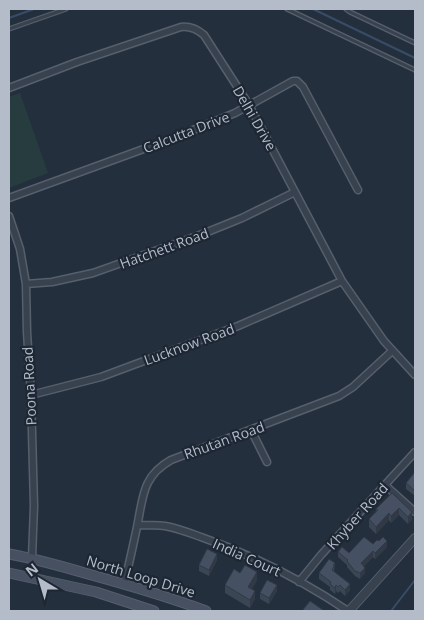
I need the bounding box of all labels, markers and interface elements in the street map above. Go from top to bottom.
street label: Delhi Drive [229,82,281,154]
street label: Calcutta Drive [140,107,232,157]
street label: Hatchett Road [117,223,211,273]
street label: Lucknow Road [141,319,237,369]
street label: Poona Road [17,346,41,426]
street label: Rhutan Road [181,417,267,463]
street label: Khyber Road [322,479,392,553]
street label: India Court [210,534,284,580]
street label: North Loop Drive [84,550,198,602]
north arrow [15,555,65,605]
text: N [21,558,42,580]

